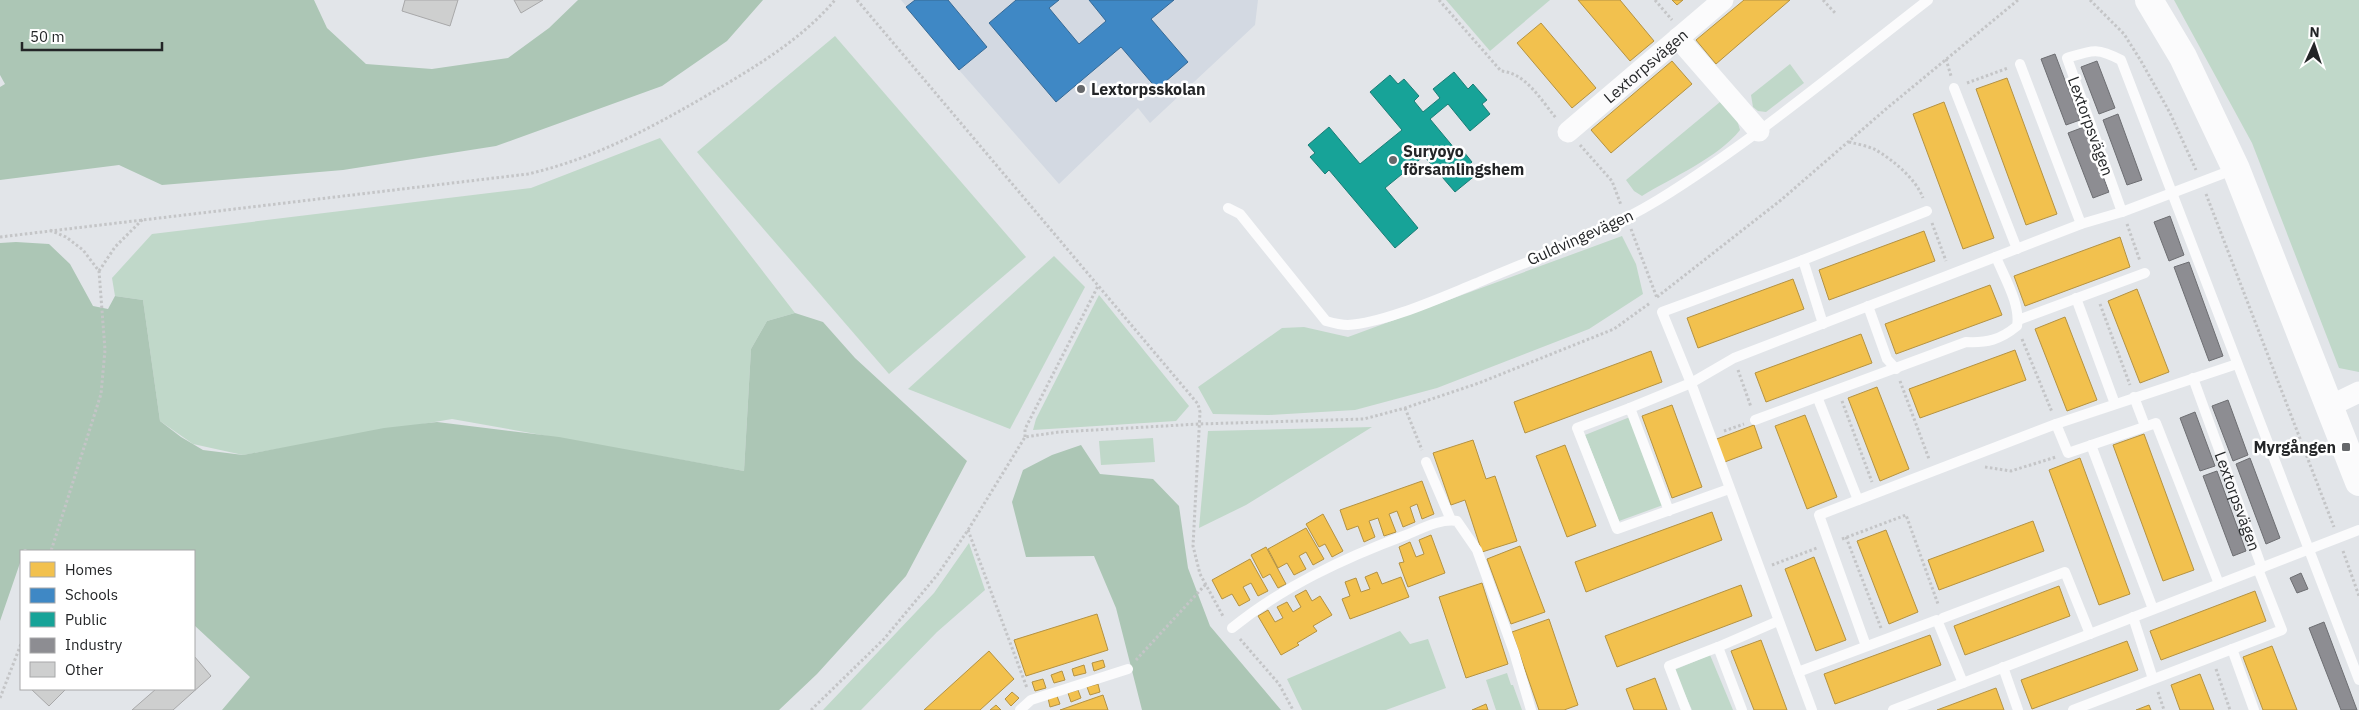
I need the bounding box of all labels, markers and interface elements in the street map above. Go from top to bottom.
scale bar [22,20,162,52]
north arrow [2289,20,2339,70]
text: N [2309,23,2320,41]
street label: Lextorpsvägen [1599,24,1692,107]
text: 50 m [30,27,65,46]
street label: Lextorpsvägen [2064,74,2118,178]
place label: Lextorpsskolan [1091,79,1206,99]
marker: Lextorpsskolan [1075,83,1087,95]
place label: Suryoyo församlingshem [1403,141,1524,179]
marker: Suryoyo församlingshem [1387,154,1399,166]
street label: Guldvingevägen [1524,205,1636,269]
place label: Myrgången [2253,437,2336,457]
marker: Myrgången [2340,441,2352,453]
street label: Lextorpsvägen [2211,449,2265,554]
legend [20,550,195,690]
text: Homes [65,560,113,579]
text: Schools [65,585,118,604]
text: Public [65,610,107,629]
text: Industry [65,635,123,654]
text: Other [65,660,104,679]

